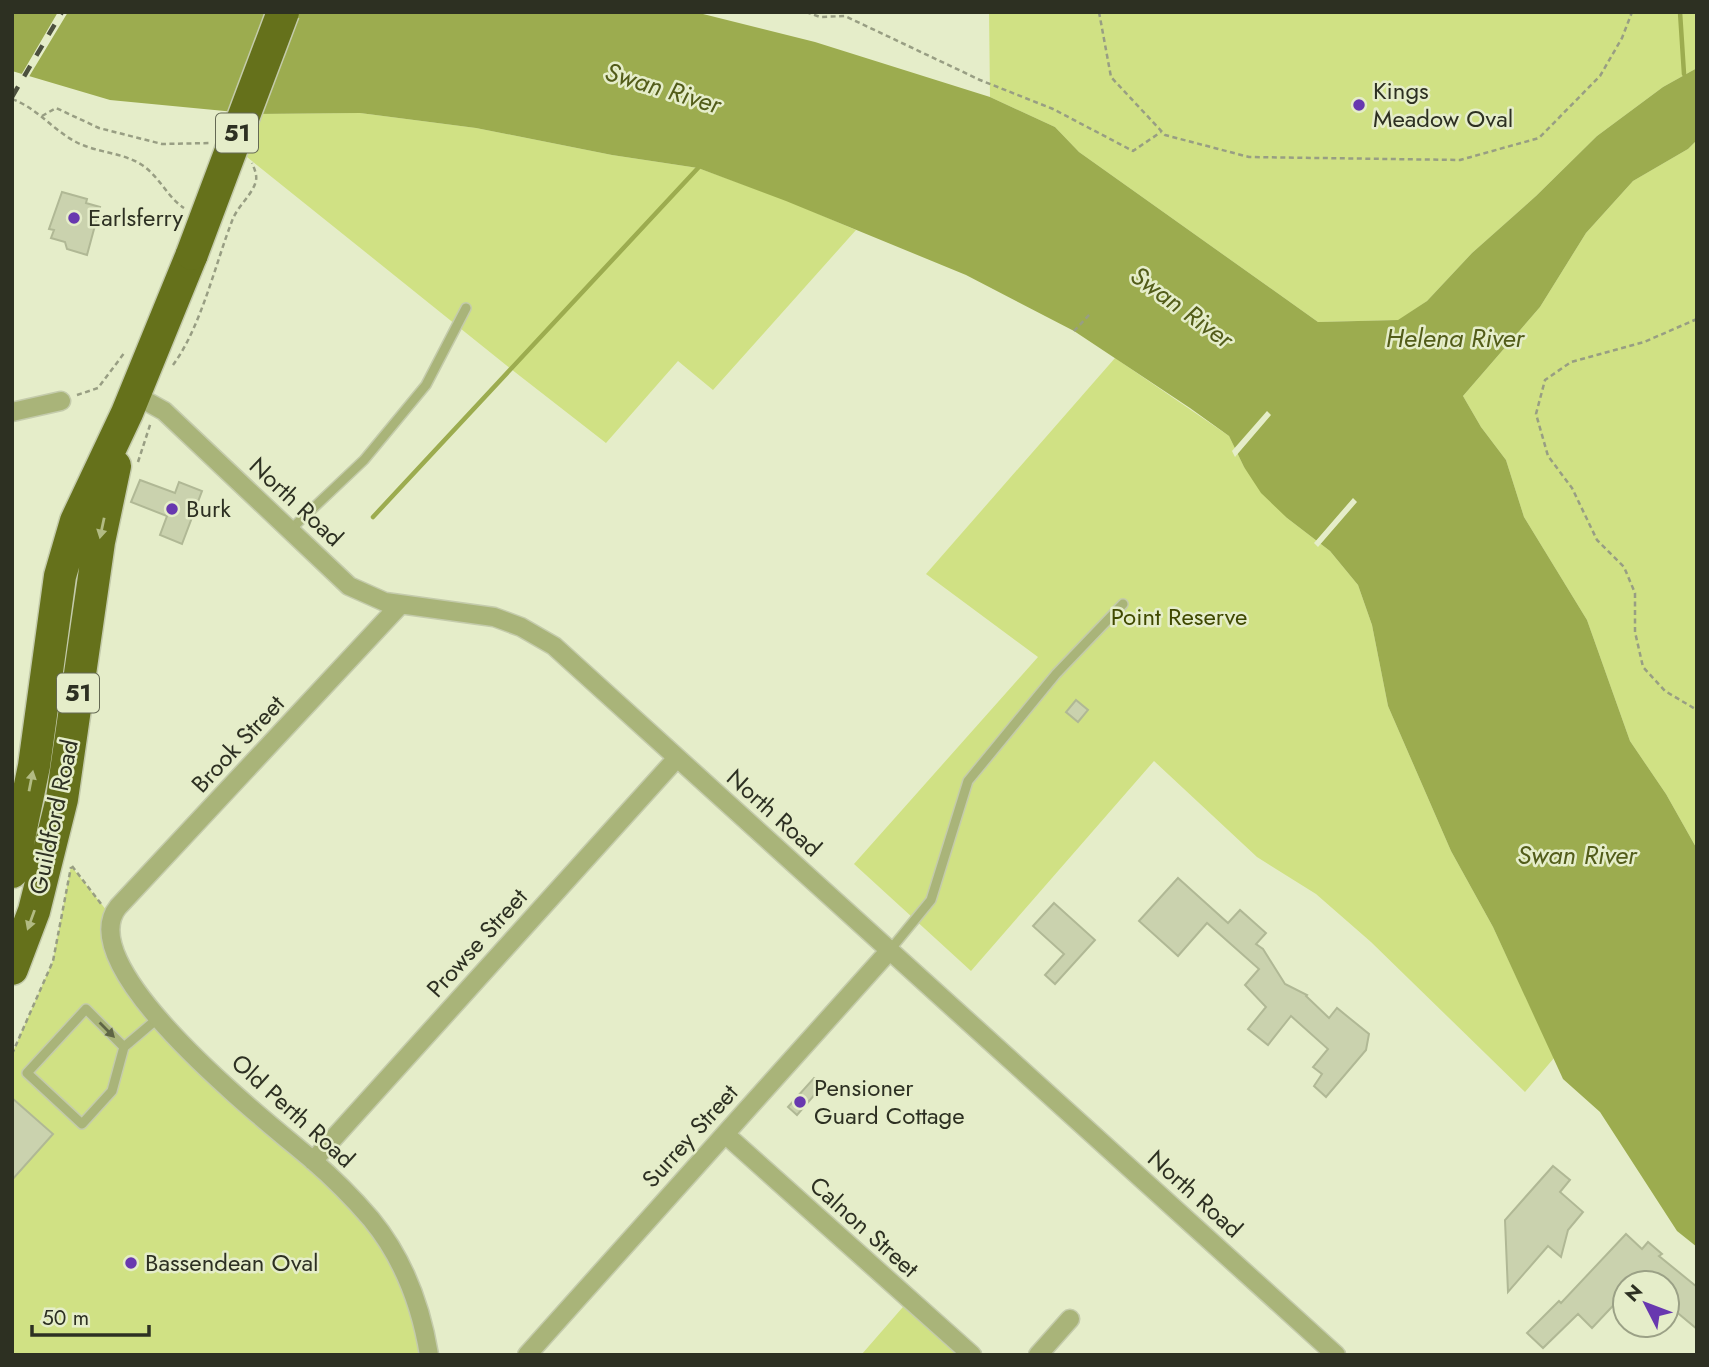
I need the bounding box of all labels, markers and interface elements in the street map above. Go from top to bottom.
water label: Swan River [600,52,727,124]
place label: Kings Meadow Oval [1373,73,1513,136]
marker: Kings Meadow Oval [1351,97,1367,113]
road number: 51 [216,114,258,152]
place label: Earlsferry [88,200,184,235]
marker: Earlsferry [66,210,82,226]
water label: Swan River [1122,257,1243,358]
water label: Helena River [1386,319,1525,357]
street label: North Road [242,449,351,554]
place label: Burk [186,491,231,526]
marker: Burk [164,501,180,517]
one-way arrow [96,517,107,539]
park label: Point Reserve [1111,599,1247,634]
road number: 51 [57,674,99,712]
street label: Brook Street [183,687,292,800]
street label: Guildford Road [20,736,87,898]
street label: North Road [719,760,830,865]
one-way arrow [26,770,37,792]
water label: Swan River [1517,836,1638,874]
street label: Prowse Street [418,880,535,1005]
one-way arrow [25,909,36,930]
one-way arrow [99,1021,116,1038]
street label: Old Perth Road [224,1046,363,1176]
place label: Pensioner Guard Cottage [814,1070,965,1133]
street label: Surrey Street [634,1076,746,1195]
marker: Pensioner Guard Cottage [792,1094,808,1110]
street label: North Road [1140,1141,1251,1246]
street label: Calnon Street [802,1168,927,1285]
place label: Bassendean Oval [145,1245,319,1280]
marker: Bassendean Oval [123,1255,139,1271]
north arrow [1611,1269,1681,1339]
text: N [1619,1278,1649,1308]
scale bar [32,1294,149,1338]
text: 50 m [42,1303,89,1333]

